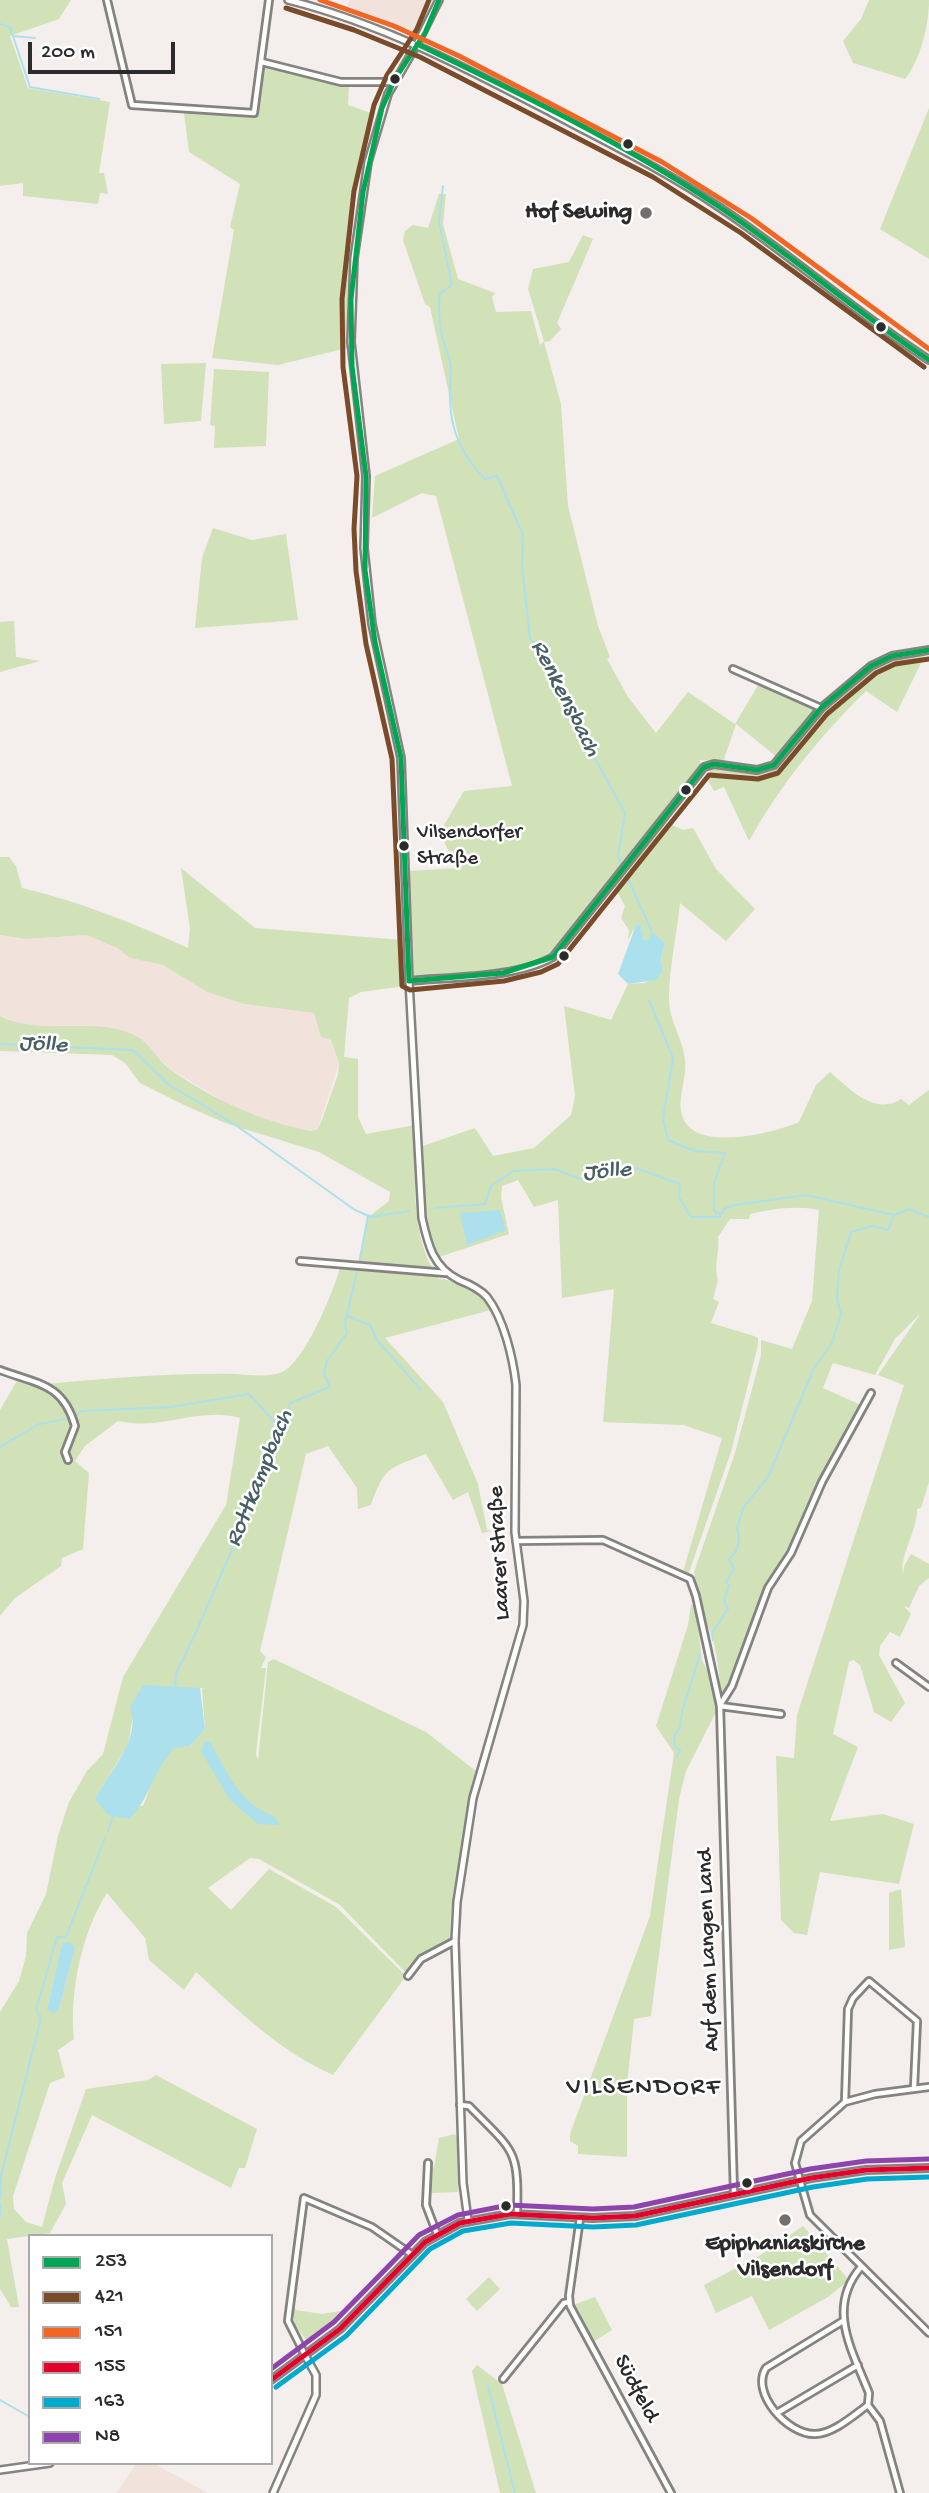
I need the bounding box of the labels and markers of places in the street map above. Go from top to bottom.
unlabelled marker [388,72,402,86]
unlabelled marker [621,137,635,151]
place label: Hof Sewing [525,199,632,227]
marker: Hof Sewing [638,205,654,221]
unlabelled marker [874,320,888,334]
unlabelled marker [679,783,693,797]
place label: Vilsendorfer Straße [417,821,522,871]
marker: Vilsendorfer Straße [397,839,411,853]
unlabelled marker [557,949,571,963]
unlabelled marker [740,2176,754,2190]
unlabelled marker [499,2199,513,2213]
marker: Epiphaniaskirche Vilsendorf [777,2212,793,2228]
place label: Epiphaniaskirche Vilsendorf [705,2231,865,2285]

